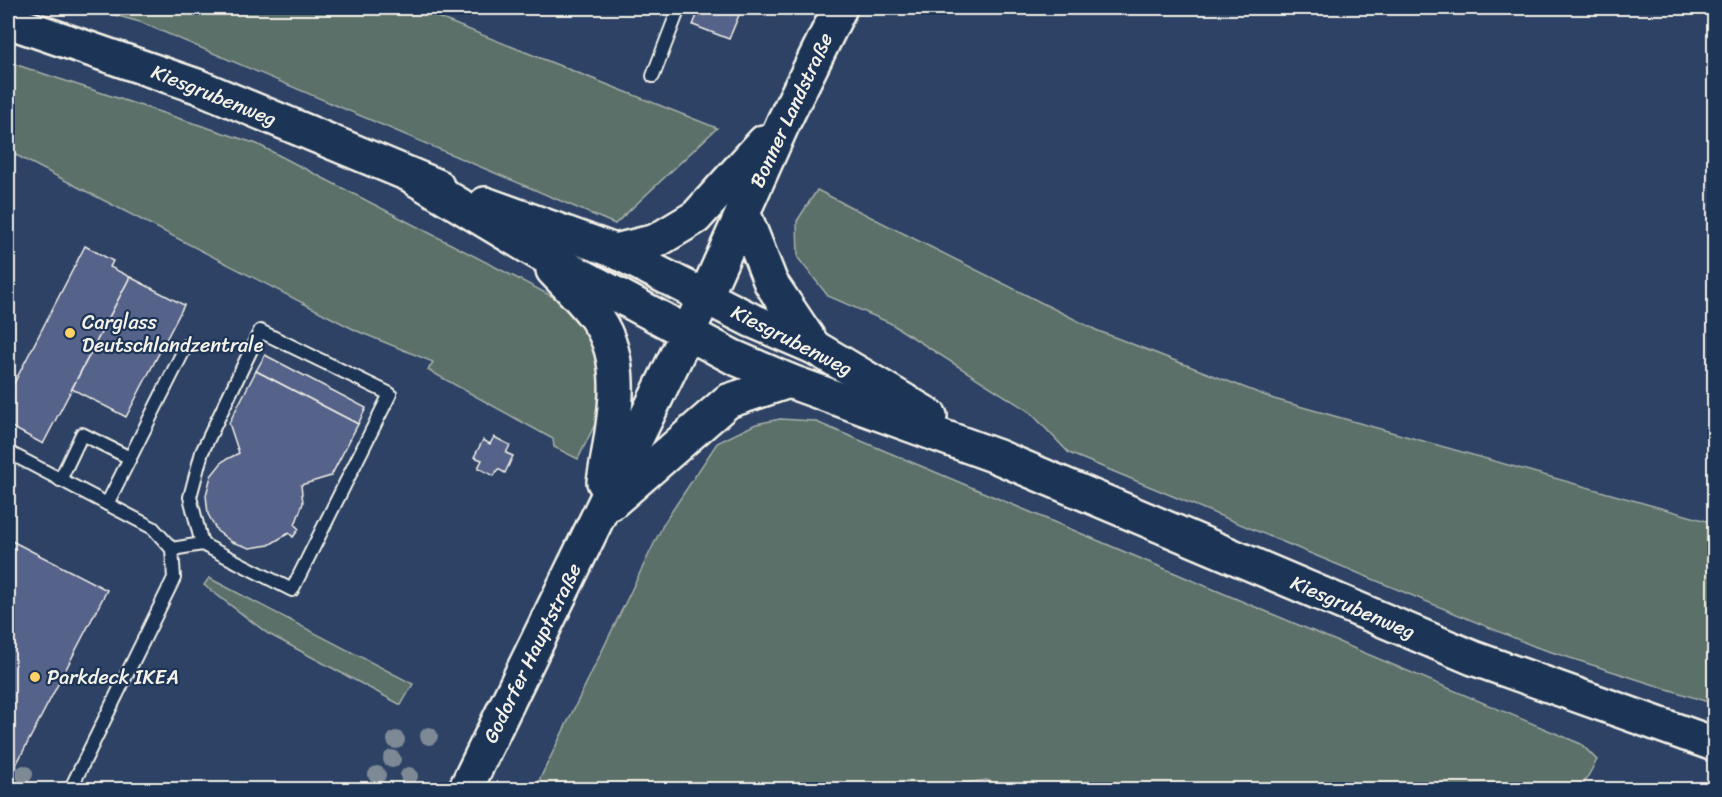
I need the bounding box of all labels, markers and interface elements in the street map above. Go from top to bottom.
street label: Bonner Landstraße [740,27,843,194]
street label: Kiesgrubenweg [146,54,282,136]
street label: Kiesgrubenweg [725,295,859,386]
place label: Carglass Deutschlandzentrale [82,305,264,363]
marker: Carglass Deutschlandzentrale [63,326,77,340]
street label: Godorfer Hauptstraße [474,557,591,749]
street label: Kiesgrubenweg [1285,565,1421,649]
place label: Parkdeck IKEA [47,660,179,695]
marker: Parkdeck IKEA [28,670,42,684]

